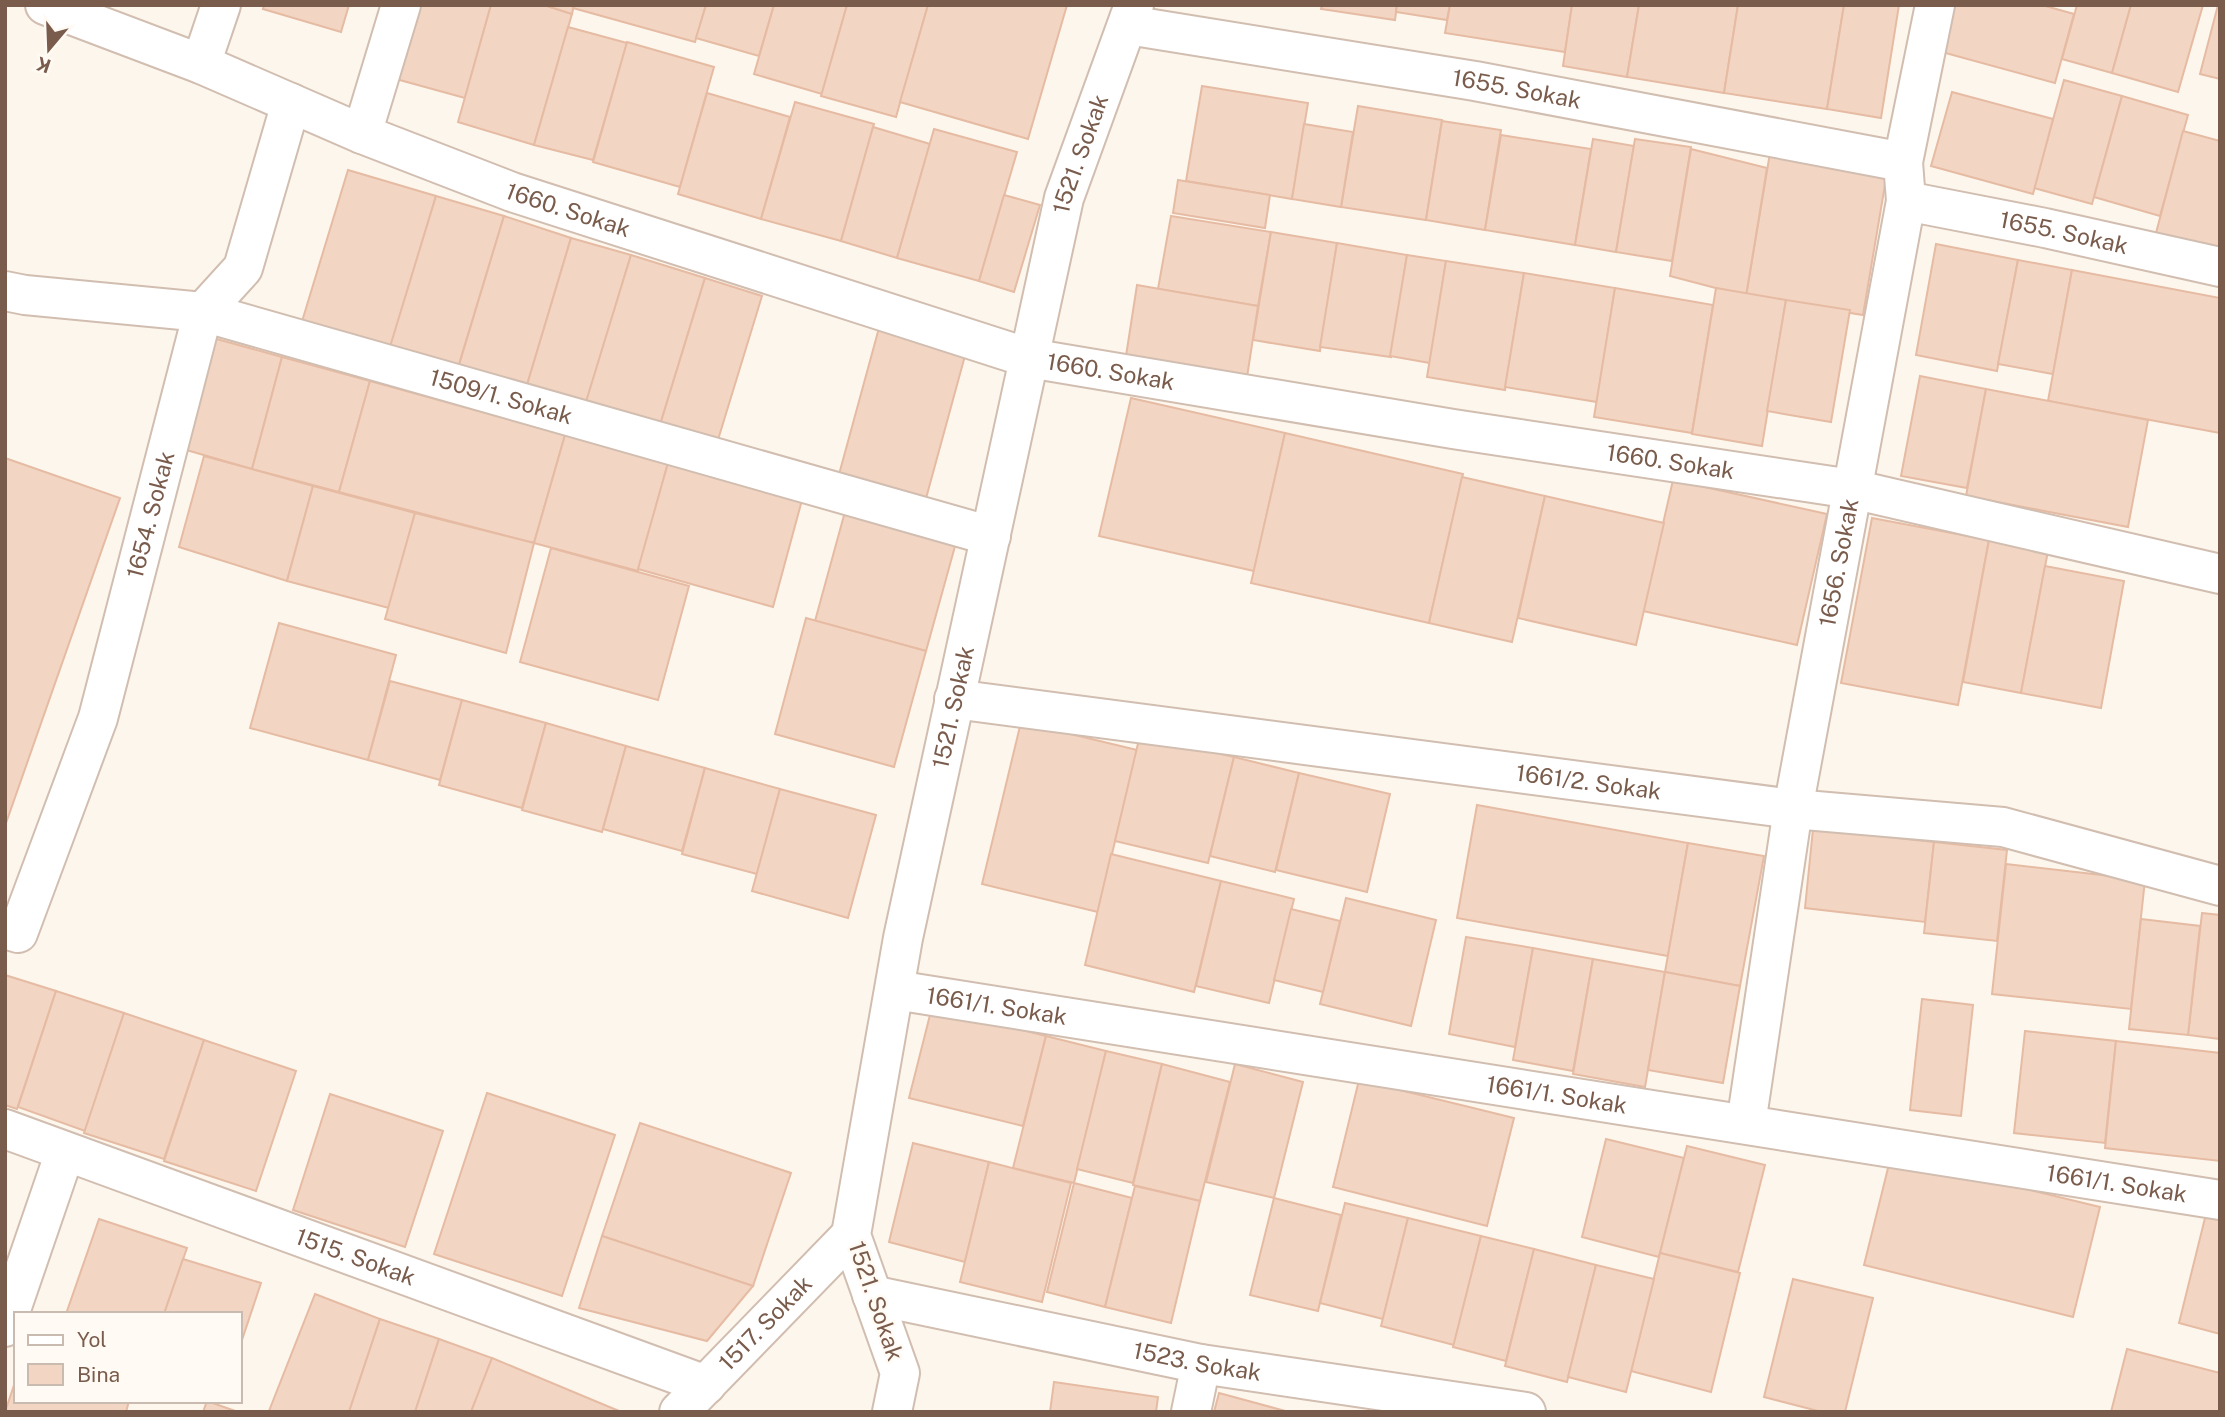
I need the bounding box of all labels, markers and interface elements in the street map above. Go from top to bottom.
north arrow [14,14,84,84]
text: K [33,52,53,78]
street label: 1655. Sokak [1450,64,1584,114]
street label: 1521. Sokak [1047,91,1113,216]
street label: 1660. Sokak [502,177,634,242]
street label: 1655. Sokak [1998,206,2131,259]
street label: 1660. Sokak [1045,347,1177,395]
street label: 1509/1. Sokak [427,363,576,429]
street label: 1660. Sokak [1605,438,1736,484]
street label: 1654. Sokak [121,448,179,581]
street label: 1656. Sokak [1813,496,1863,629]
street label: 1521. Sokak [926,643,979,771]
street label: 1661/2. Sokak [1514,759,1663,805]
street label: 1661/1. Sokak [925,981,1069,1030]
street label: 1661/1. Sokak [1485,1070,1629,1119]
street label: 1661/1. Sokak [2045,1159,2189,1208]
street label: 1515. Sokak [292,1222,419,1291]
street label: 1521. Sokak [843,1238,910,1364]
street label: 1517. Sokak [713,1270,817,1376]
legend [14,1312,242,1403]
text: Yol [77,1327,107,1352]
street label: 1523. Sokak [1131,1336,1263,1386]
text: Bina [77,1362,120,1387]

